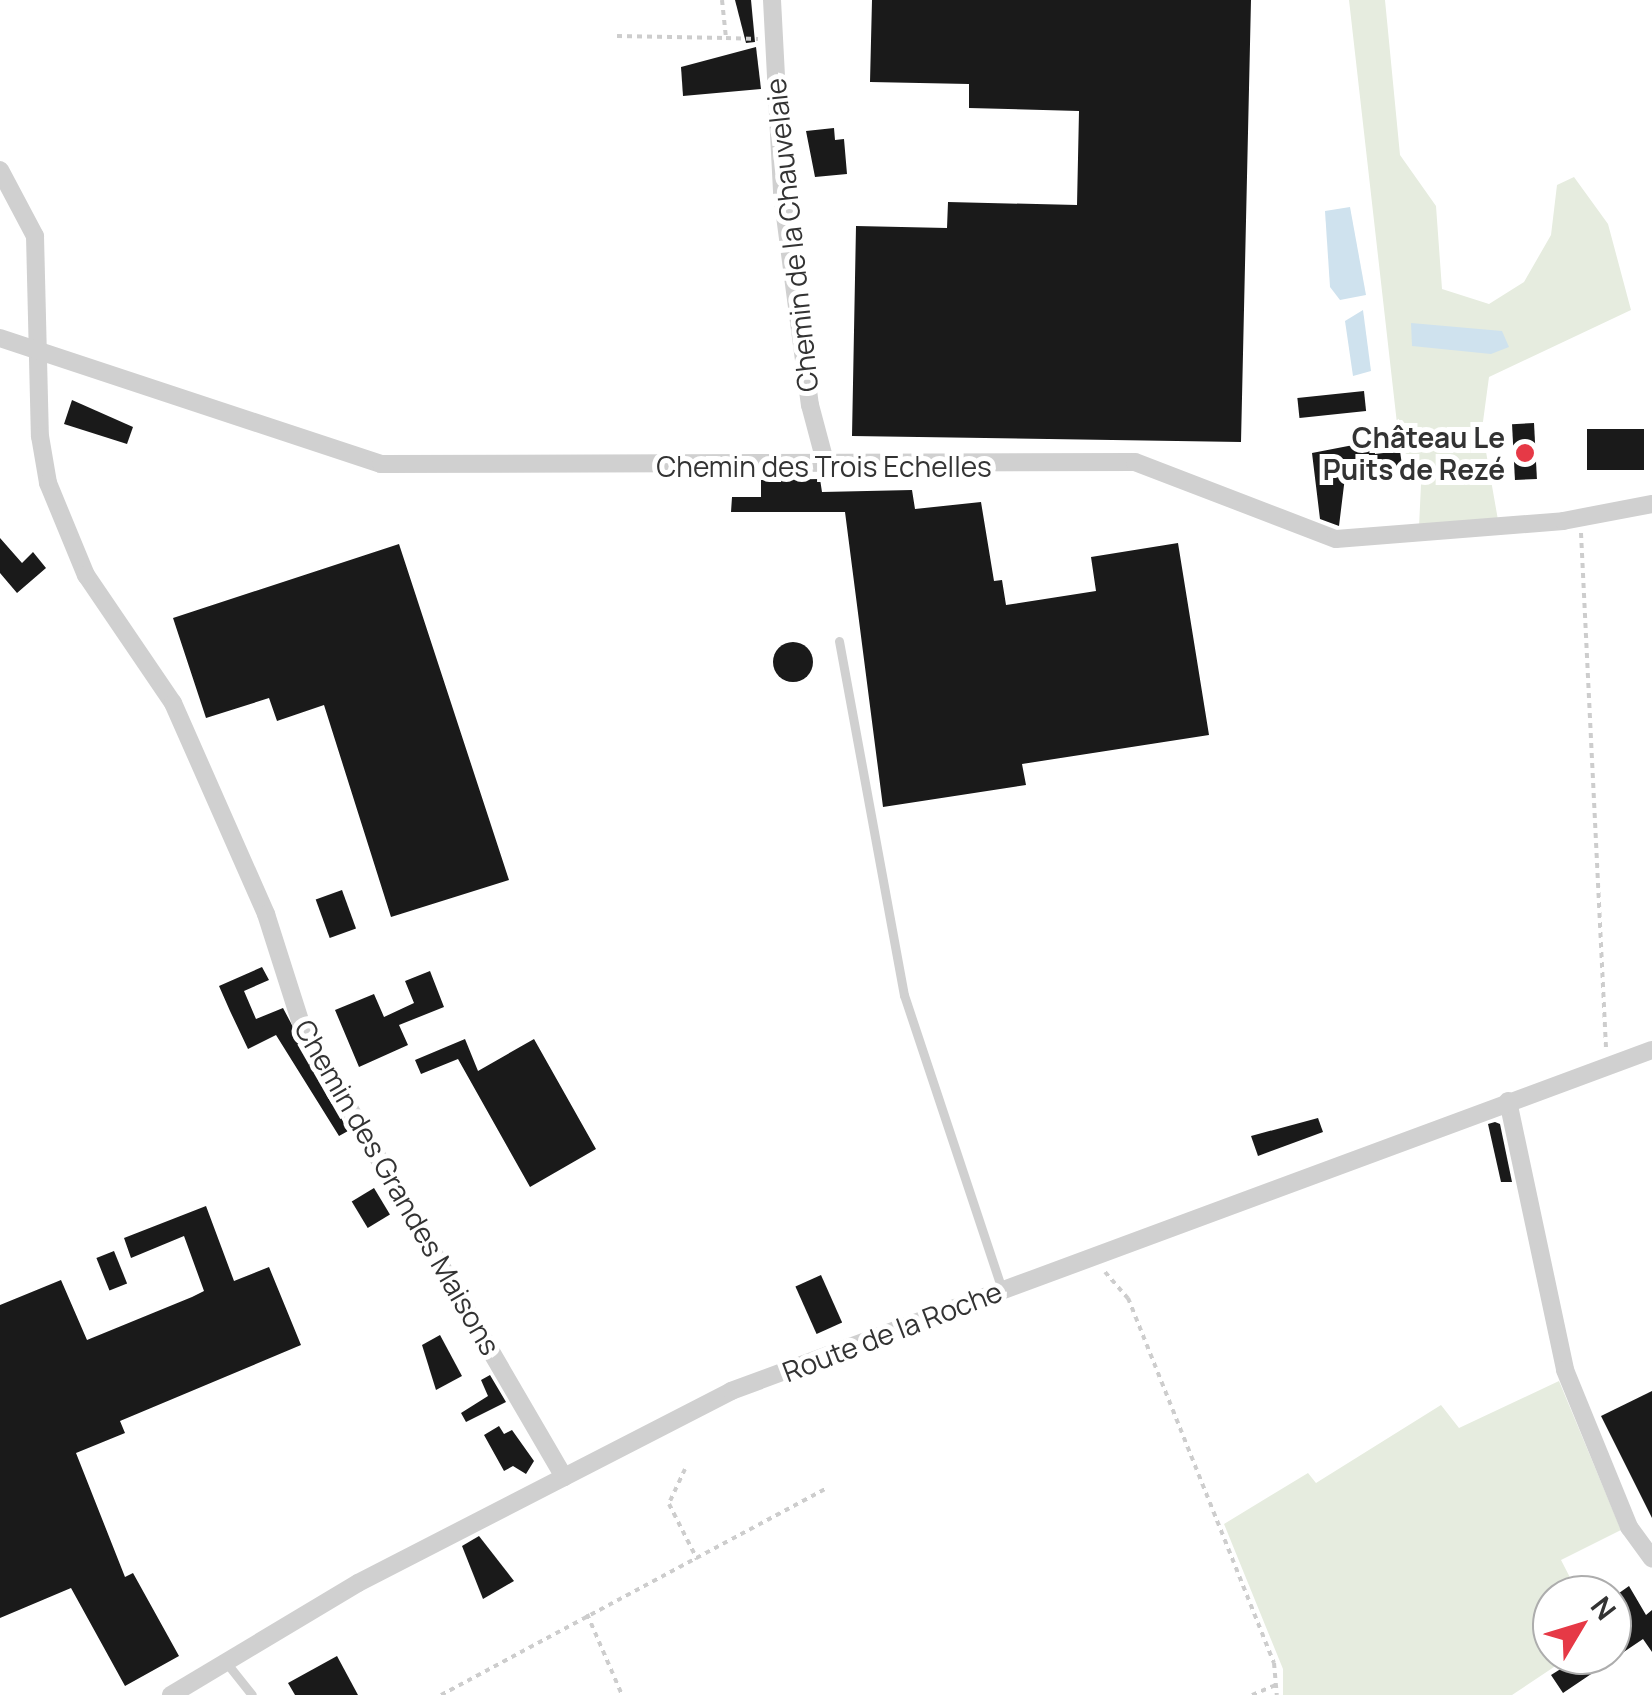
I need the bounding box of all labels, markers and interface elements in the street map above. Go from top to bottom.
street label: Chemin de la Chauvelaie [758,76,824,394]
place label: Château Le Puits de Rezé [1323,420,1505,486]
marker: Château Le Puits de Rezé [1514,442,1536,464]
street label: Chemin des Trois Echelles [656,449,992,483]
street label: Chemin des Grandes Maisons [288,1014,508,1360]
street label: Route de la Roche [777,1274,1007,1388]
north arrow [1532,1575,1632,1675]
text: N [1583,1588,1625,1627]

